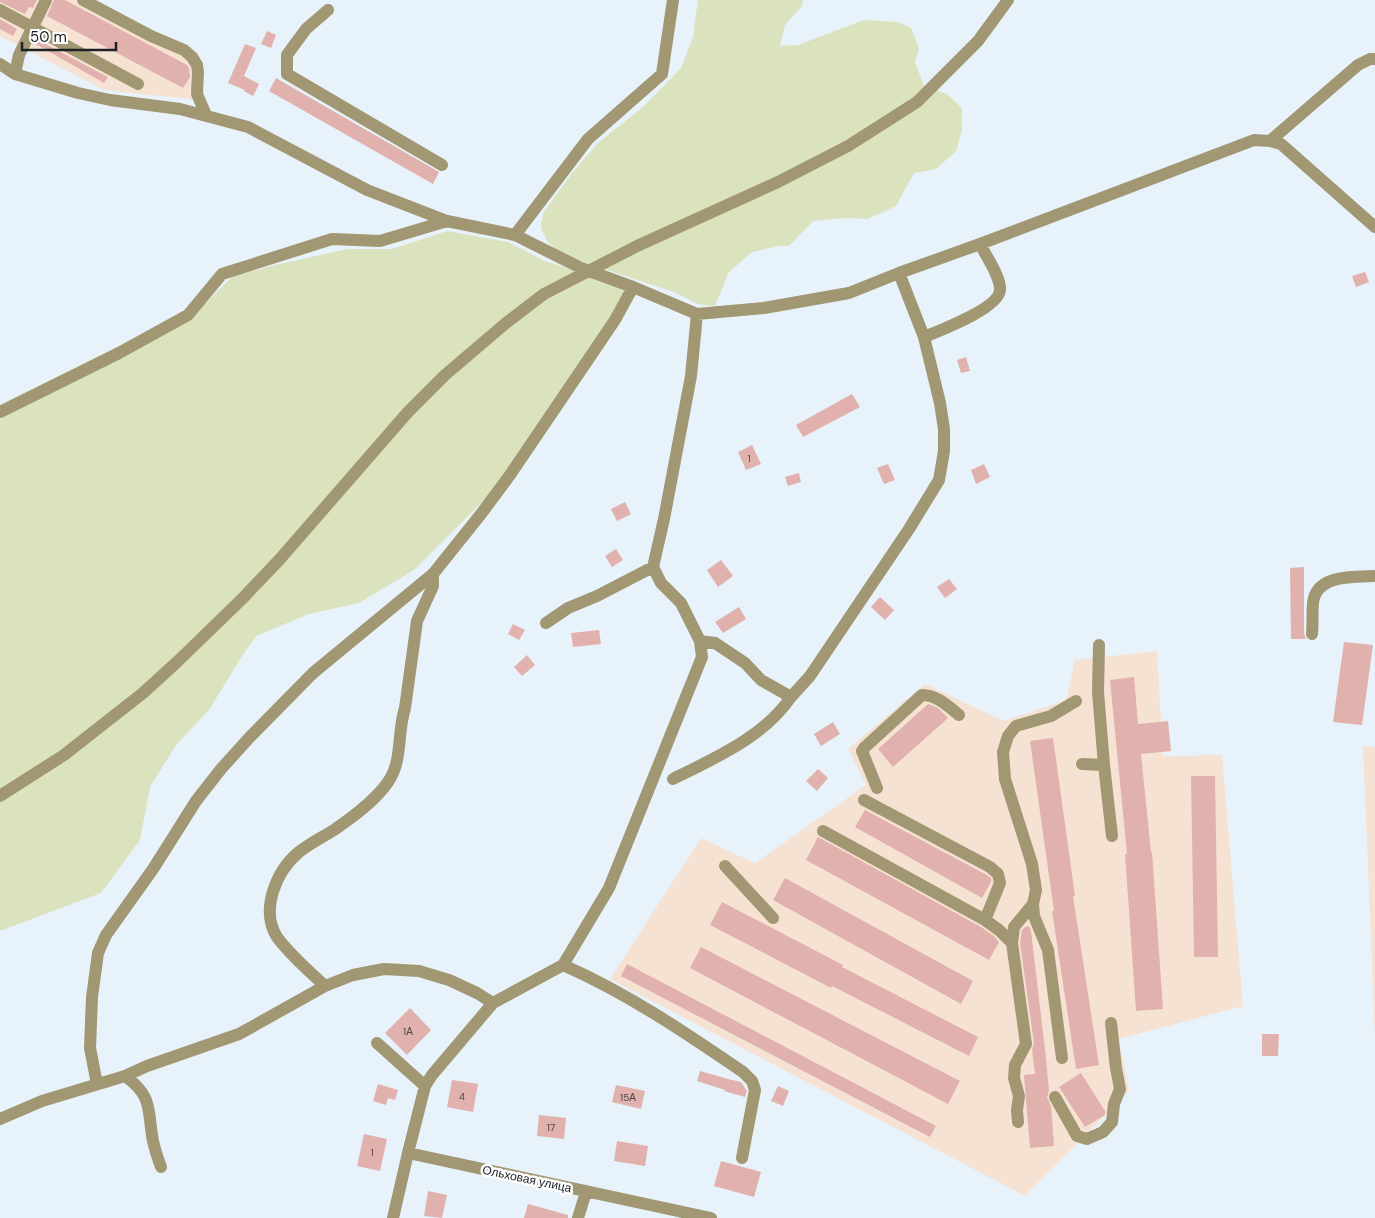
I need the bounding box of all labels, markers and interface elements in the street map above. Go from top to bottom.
scale bar [22,20,116,52]
text: 50 m [30,27,67,47]
house number: 1 [747,452,751,465]
house number: 1А [403,1025,413,1038]
house number: 4 [459,1090,465,1103]
house number: 15А [620,1091,636,1104]
house number: 17 [547,1121,555,1134]
house number: 1 [370,1146,374,1159]
street label: Ольховая улица [481,1162,573,1196]

